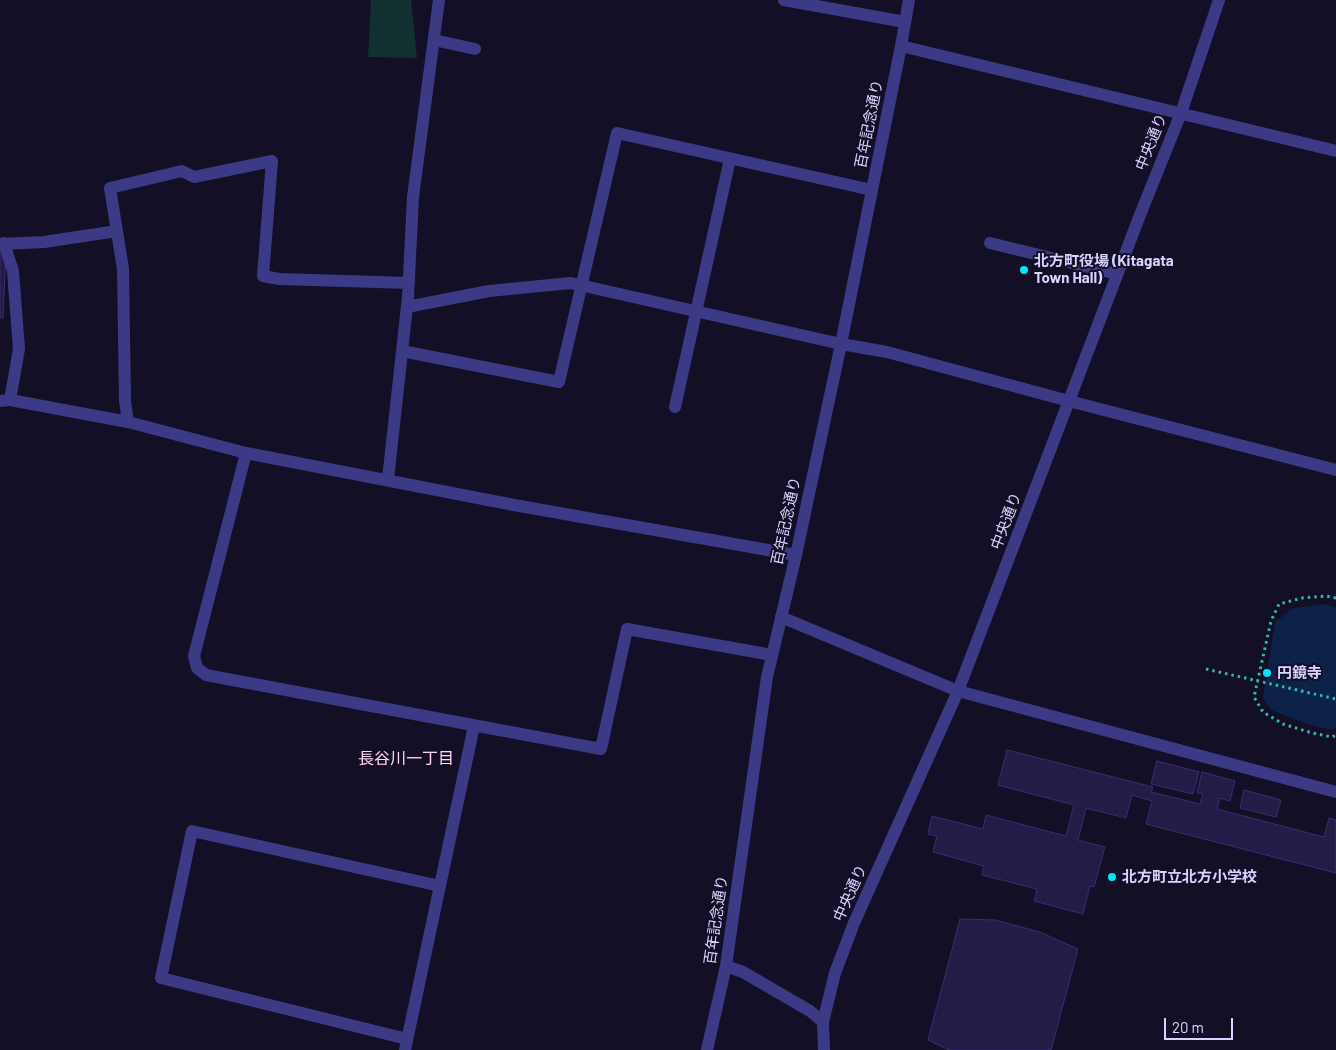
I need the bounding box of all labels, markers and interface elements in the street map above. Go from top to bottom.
street label: 百年記念通り [852,78,886,170]
street label: 中央通り [1131,111,1171,173]
place label: 北方町役場 (Kitagata Town Hall) [1034,252,1174,287]
marker: 北方町役場 (Kitagata Town Hall) [1018,264,1030,276]
street label: 百年記念通り [768,475,804,567]
street label: 中央通り [987,490,1025,552]
place label: 円鏡寺 [1277,664,1322,682]
marker: 円鏡寺 [1261,667,1273,679]
district label: 長谷川一丁目 [358,749,454,769]
street label: 中央通り [830,862,870,924]
place label: 北方町立北方小学校 [1122,868,1257,886]
marker: 北方町立北方小学校 [1106,871,1118,883]
street label: 百年記念通り [701,874,731,966]
scale bar [1166,1008,1235,1040]
text: 20 m [1172,1018,1204,1036]

